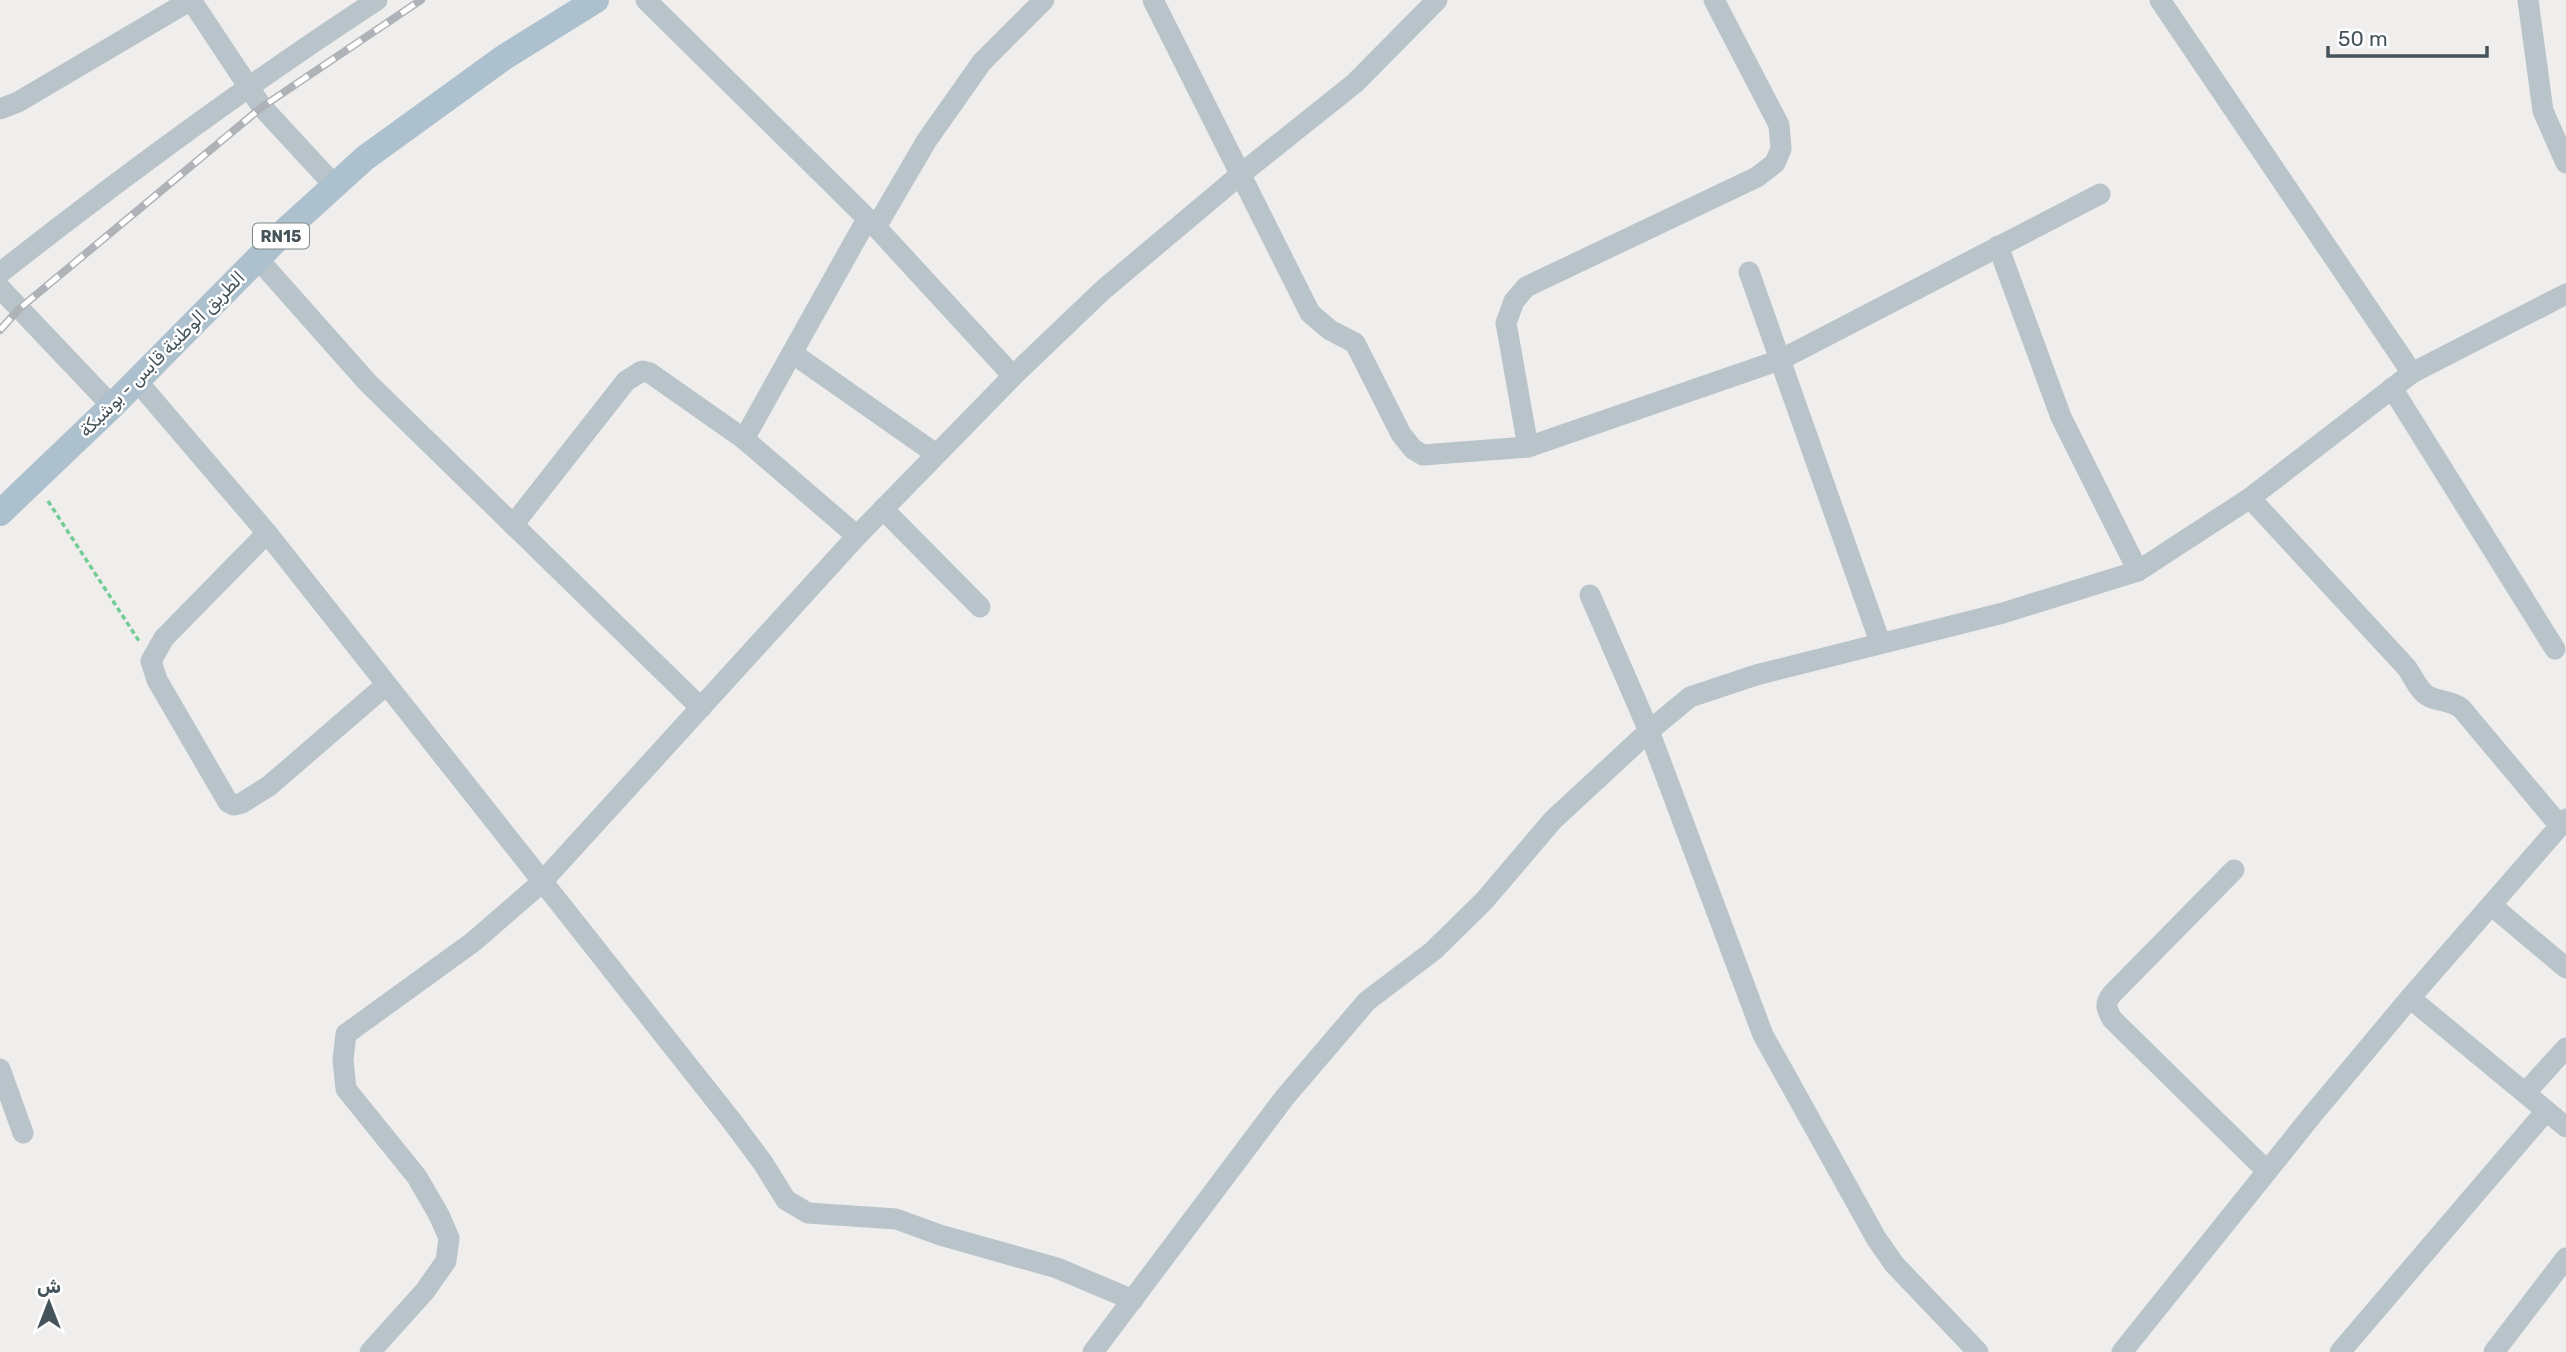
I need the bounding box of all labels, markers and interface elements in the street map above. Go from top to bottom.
scale bar [2328,14,2487,58]
text: 50 m [2338,26,2388,51]
road number: RN15 [253,224,309,248]
street label: الطريق الوطنية قابس - بوشبكة [75,267,249,441]
north arrow [14,1268,84,1338]
text: ش [37,1275,61,1298]

